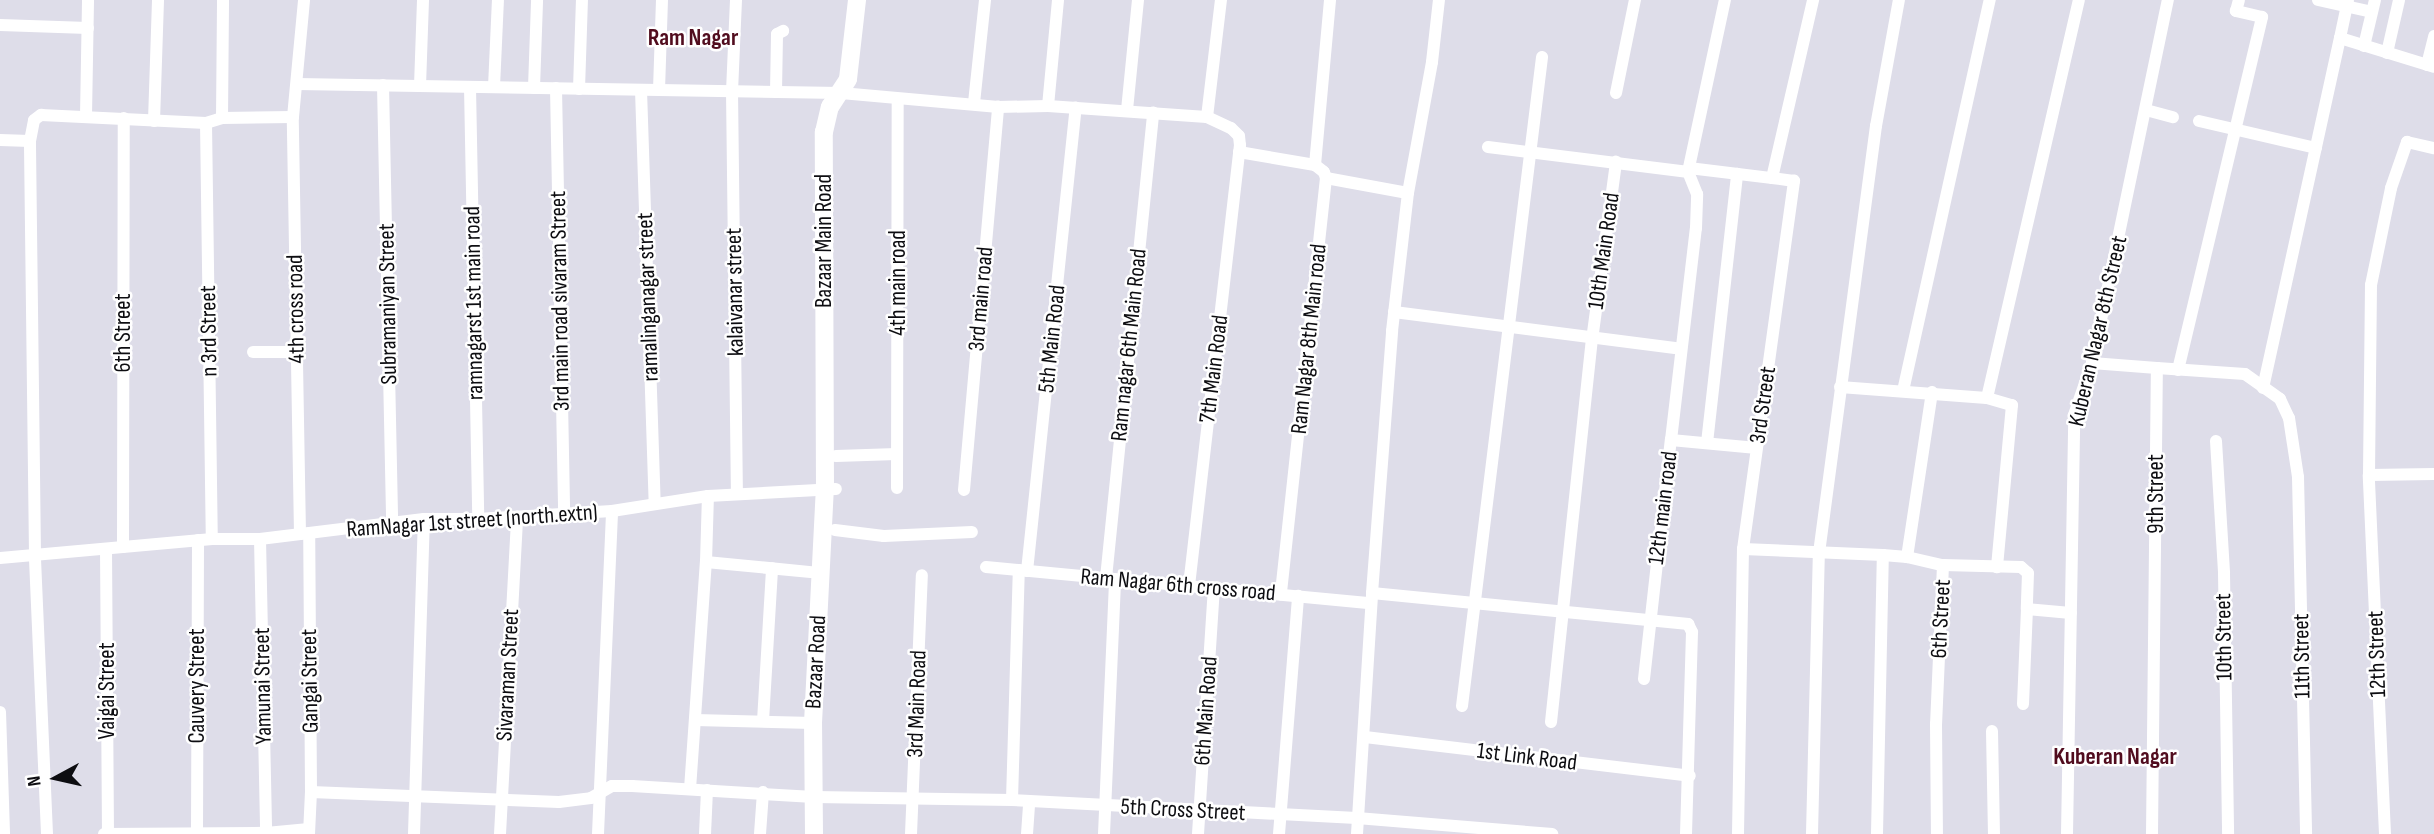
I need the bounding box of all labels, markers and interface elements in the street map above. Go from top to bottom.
district label: Ram Nagar [648,24,738,52]
street label: Bazaar Main Road [810,174,838,308]
street label: 3rd main road sivaram Street [544,191,576,411]
street label: 10th Main Road [1582,191,1626,311]
street label: ramnagarst 1st main road [459,206,489,400]
street label: ramalinganagar street [631,212,665,382]
street label: Subramaniyan Street [373,223,403,385]
street label: kalaivanar street [720,228,750,356]
street label: 4th main road [884,230,912,336]
street label: Kuberan Nagar 8th Street [2063,233,2133,429]
street label: Ram Nagar 8th Main road [1285,242,1333,436]
street label: 3rd main road [963,246,999,352]
street label: Ram nagar 6th Main Road [1105,247,1153,443]
street label: 4th cross road [281,254,311,364]
street label: 5th Main Road [1033,284,1071,394]
street label: n 3rd Street [194,285,224,377]
street label: 6th Street [109,293,137,373]
street label: 7th Main Road [1194,313,1234,425]
street label: 3rd Street [1744,365,1782,445]
street label: 12th main road [1642,450,1684,566]
street label: 9th Street [2142,454,2170,534]
street label: RamNagar 1st street (north.extn) [345,498,599,544]
street label: Ram Nagar 6th cross road [1079,563,1277,607]
street label: 6th Street [1925,579,1957,659]
street label: 10th Street [2209,593,2239,681]
street label: Sivaraman Street [491,608,525,742]
street label: 12th Street [2362,610,2392,698]
street label: 11th Street [2287,613,2317,699]
street label: Bazaar Road [800,614,832,710]
street label: Yamunai Street [248,627,278,745]
street label: Cauvery Street [183,628,211,744]
street label: Gangai Street [295,629,325,733]
street label: Vaigai Street [93,643,121,739]
street label: 3rd Main Road [901,650,933,758]
street label: 6th Main Road [1188,656,1224,766]
street label: 1st Link Road [1476,737,1578,777]
north arrow [21,743,91,813]
district label: Kuberan Nagar [2053,743,2177,771]
text: N [23,774,47,788]
street label: 5th Cross Street [1120,793,1246,827]

